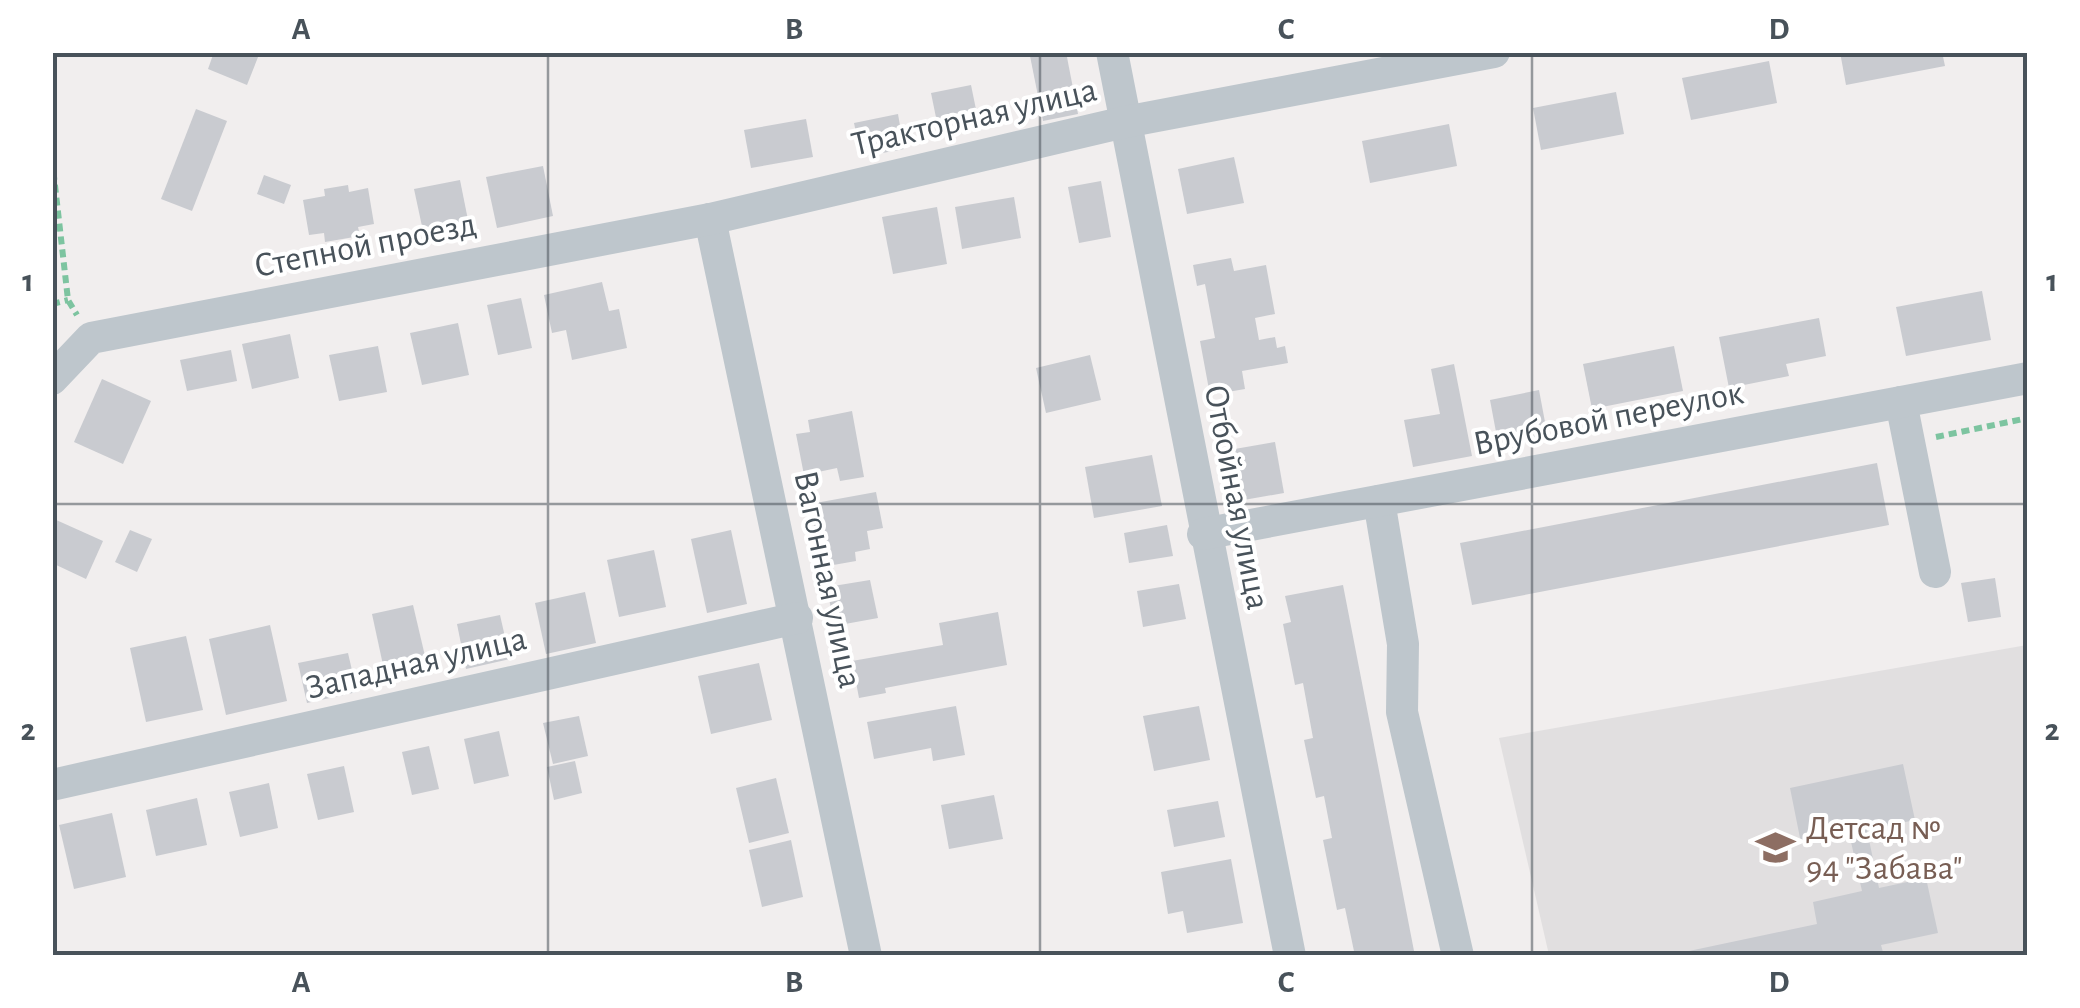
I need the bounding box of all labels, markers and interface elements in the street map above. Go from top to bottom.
text: A [291,13,311,45]
text: B [785,13,803,45]
text: C [1278,13,1295,45]
text: D [1769,13,1790,45]
street label: Тракторная улица [849,72,1100,163]
street label: Степной проезд [251,207,479,284]
text: 1 [22,265,34,297]
text: 1 [2046,265,2058,297]
street label: Врубовой переулок [1470,375,1746,462]
street label: Отбойная улица [1198,382,1275,613]
street label: Вагонная улица [787,467,868,691]
street label: Западная улица [303,621,530,706]
text: 2 [20,714,36,746]
text: 2 [2044,714,2060,746]
place label: Детсад № 94 "Забава" [1806,811,1963,886]
school or university icon: Детсад № 94 "Забава" [1755,826,1797,868]
text: A [291,966,311,998]
text: B [785,966,803,998]
text: C [1278,966,1295,998]
text: D [1769,966,1790,998]

